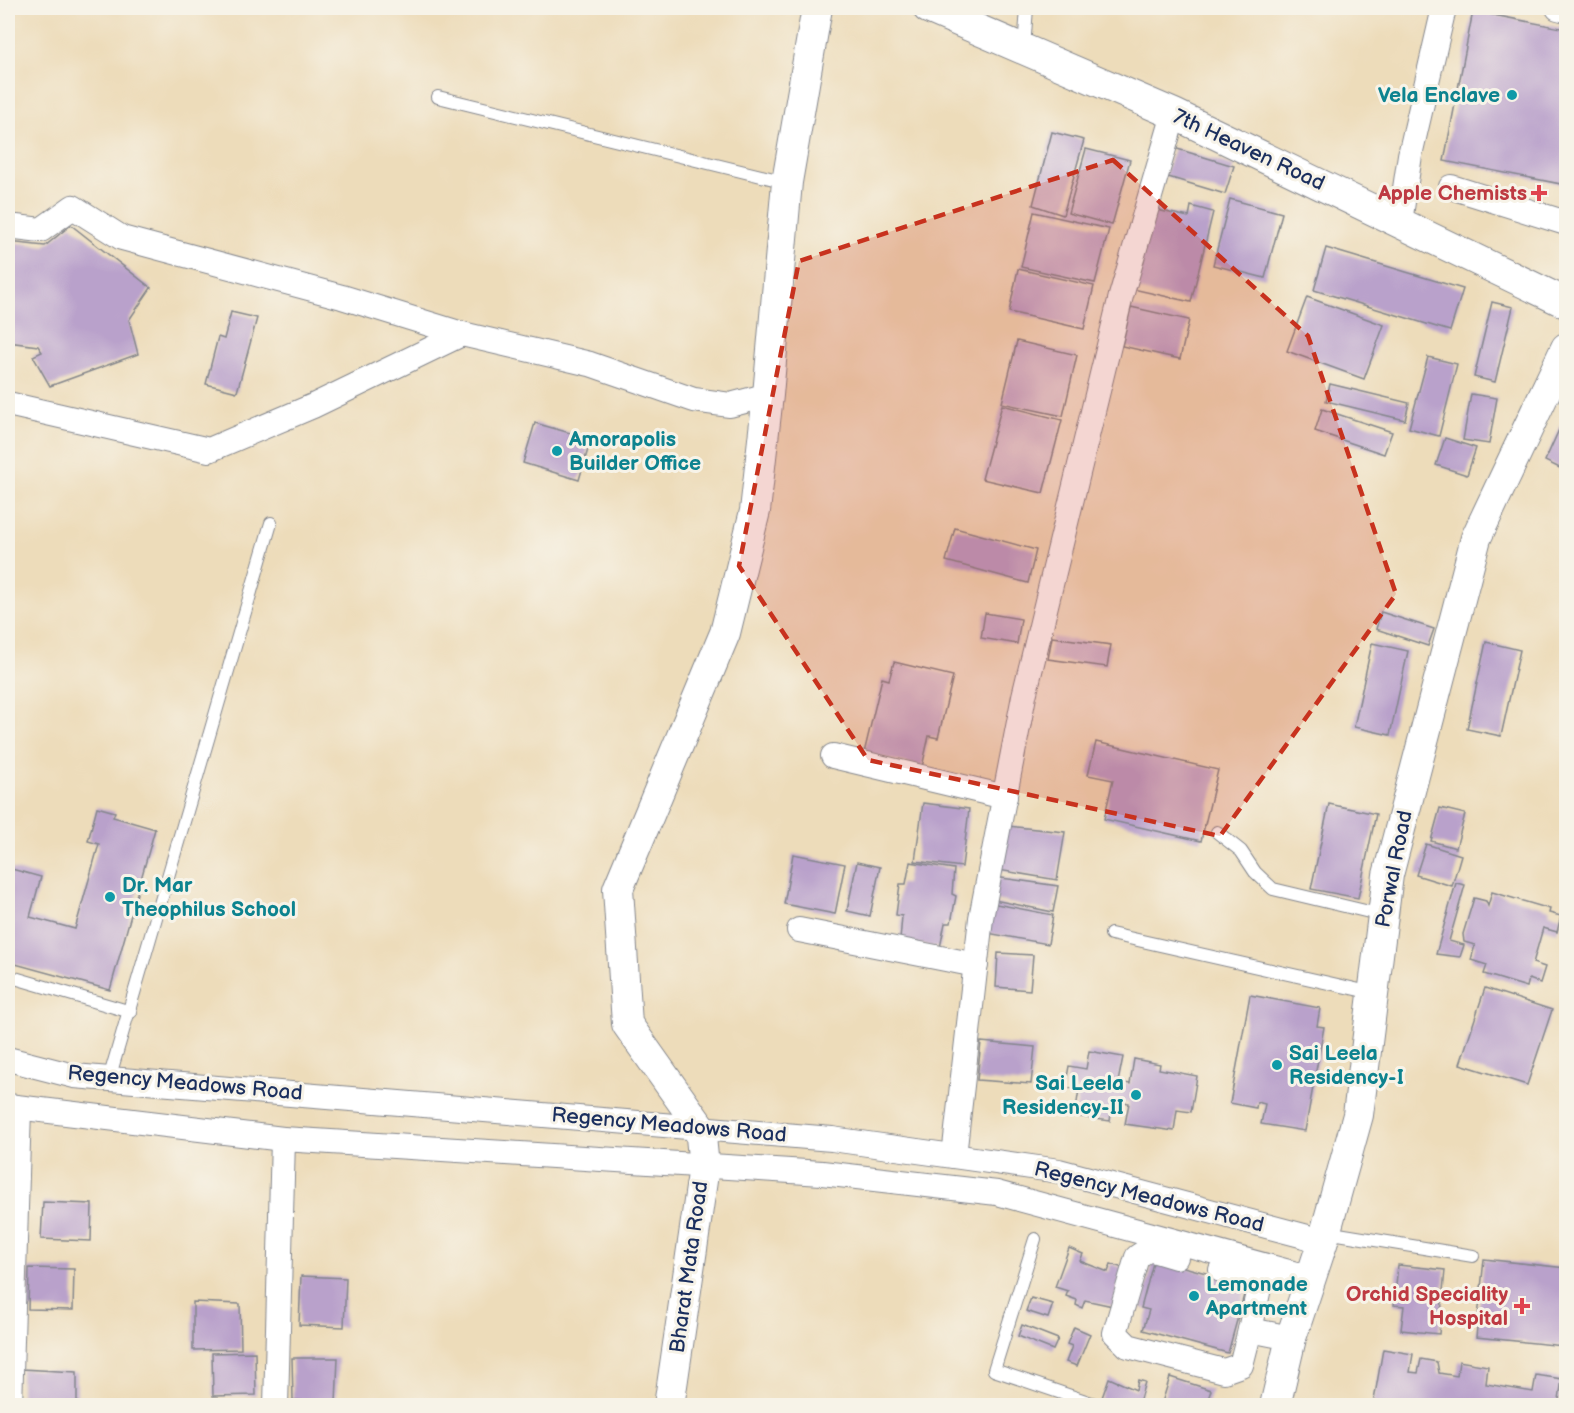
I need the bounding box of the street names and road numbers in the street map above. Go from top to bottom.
street label: 7th Heaven Road [1169,104,1329,196]
street label: Porwal Road [1370,808,1418,930]
street label: Regency Meadows Road [66,1060,304,1106]
street label: Regency Meadows Road [550,1102,788,1148]
street label: Regency Meadows Road [1032,1156,1266,1238]
street label: Bharat Mata Road [665,1179,713,1355]

